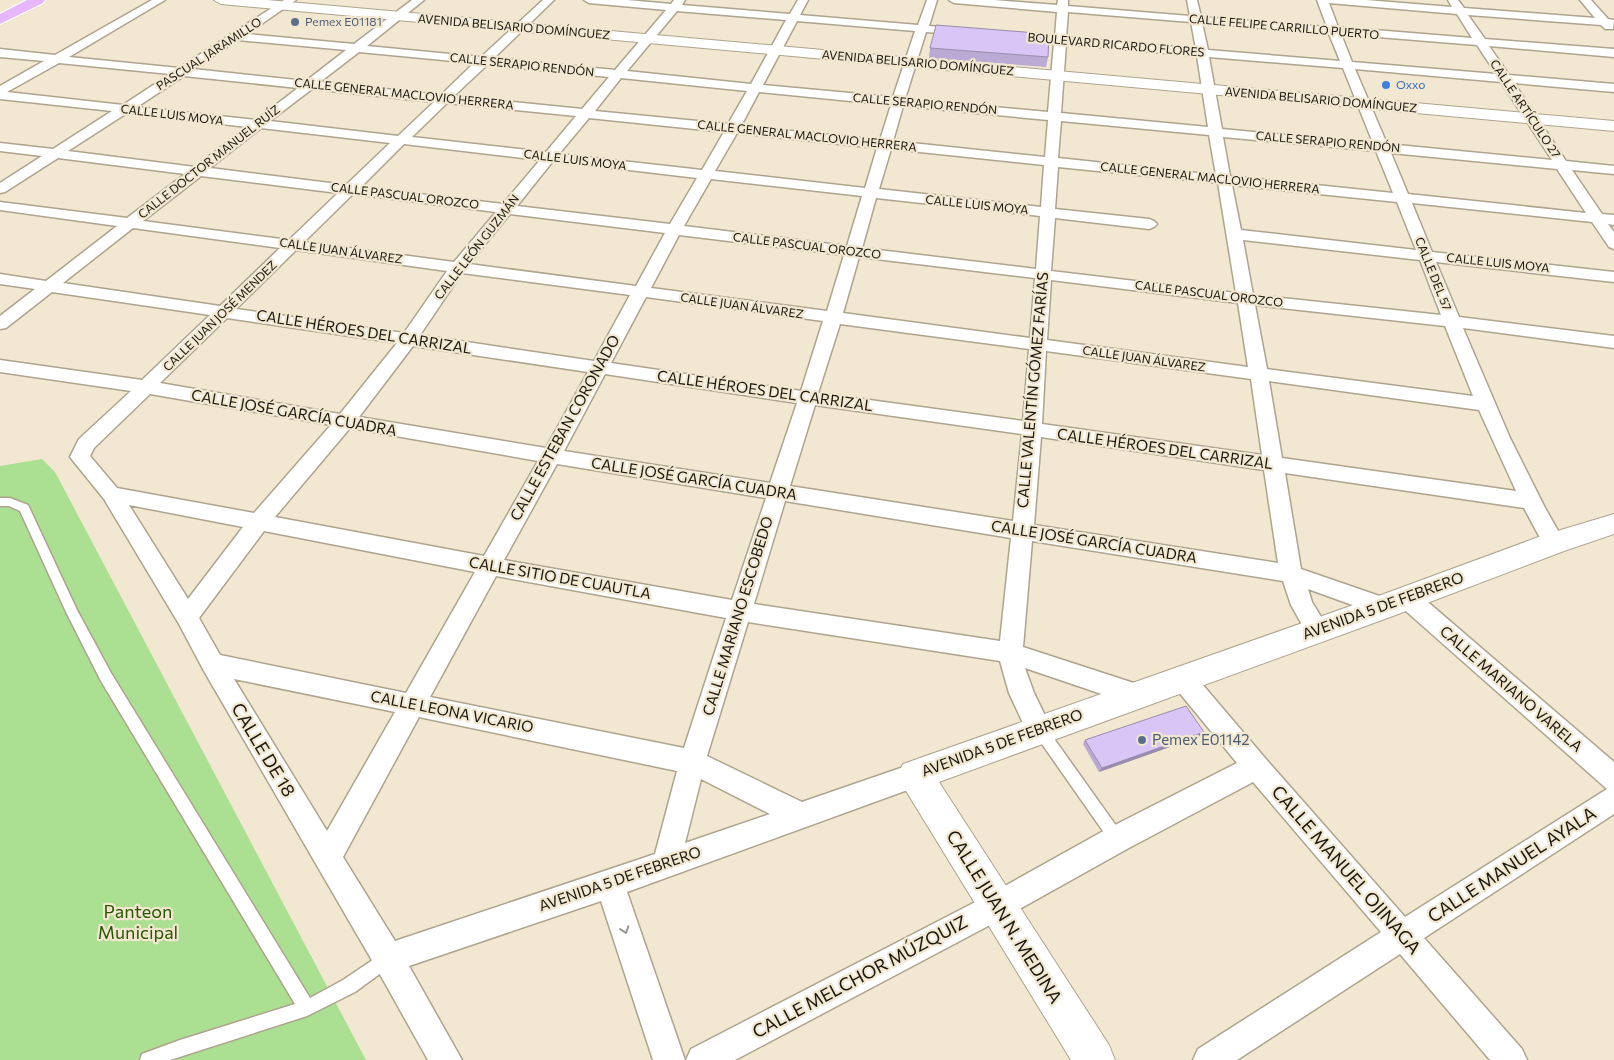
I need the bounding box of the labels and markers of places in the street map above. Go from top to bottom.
place label: Pemex E01181 [305,14,382,28]
marker: Pemex E01181 [289,16,301,28]
place label: Oxxo [1396,77,1425,91]
marker: Oxxo [1380,79,1392,91]
place label: Pemex E01142 [1152,730,1250,748]
marker: Pemex E01142 [1136,734,1148,746]

